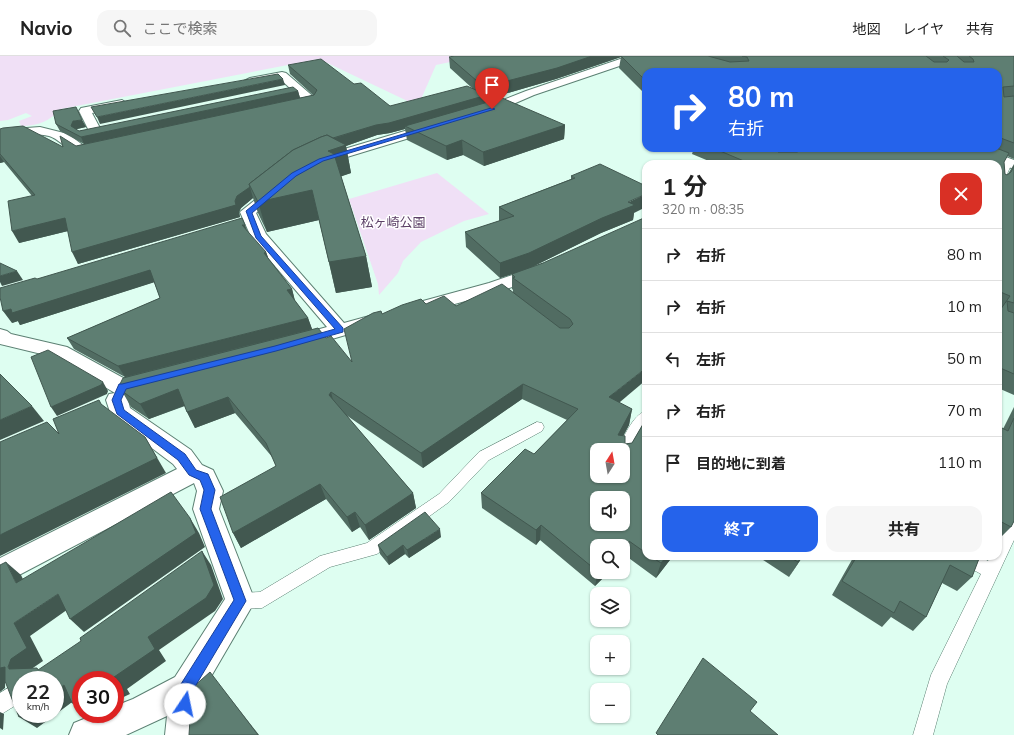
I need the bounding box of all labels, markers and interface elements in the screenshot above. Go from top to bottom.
search box [97,10,377,46]
text: Navio [20,16,73,40]
icon: search [111,17,133,39]
text: ここで検索 [143,19,218,38]
text: 地図 [852,20,880,38]
text: レイヤ [902,20,944,38]
text: 共有 [966,20,994,38]
pin [475,68,509,109]
icon: arrive [481,74,503,96]
text: 80 m [728,79,794,114]
icon: right [662,84,714,136]
text: 右折 [728,117,764,140]
text: 1 分 [662,171,707,201]
button: close [940,173,982,215]
text: 320 m · 08:35 [662,201,744,217]
park label: 松ヶ崎公園 [360,214,426,230]
icon: right [662,244,684,266]
text: 80 m [947,245,982,264]
text: 右折 [696,246,726,265]
icon: right [662,296,684,318]
text: 10 m [947,297,982,316]
text: 右折 [696,298,726,317]
icon: left [662,348,684,370]
text: 50 m [947,349,982,368]
text: 左折 [696,350,726,369]
icon: right [662,400,684,422]
text: 70 m [947,401,982,420]
text: 右折 [696,402,726,421]
north arrow [590,443,630,483]
map controls [590,443,630,723]
icon: arrive [662,452,684,474]
text: 110 m [938,453,982,472]
text: 目的地に到着 [696,454,786,473]
button: sound [590,491,630,531]
button: 終了 [662,506,818,552]
button: 共有 [826,506,982,552]
button: search [590,539,630,579]
button: layers [590,587,630,627]
button: + [590,635,630,675]
speed limit sign: 30 [72,671,124,723]
text: 22 [26,679,50,704]
position arrow [164,683,206,725]
button: − [590,683,630,723]
text: km/h [27,700,49,713]

